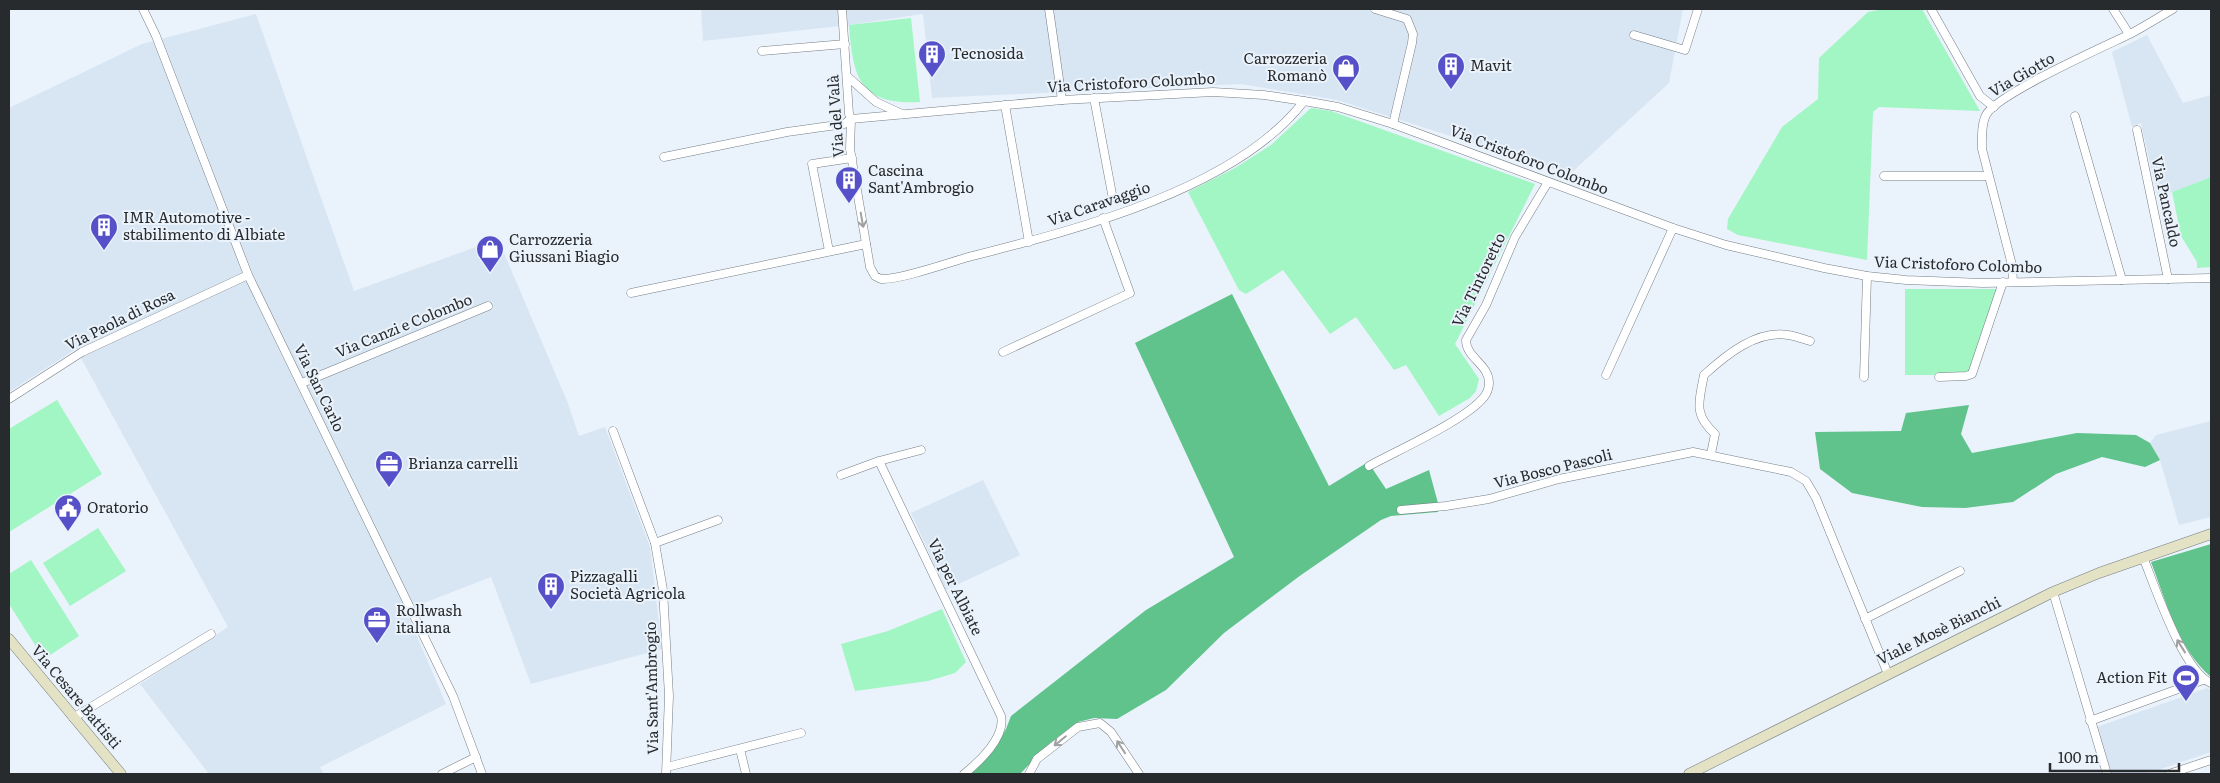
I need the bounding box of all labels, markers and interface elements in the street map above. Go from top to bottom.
building icon: Tecnosida [917,39,947,78]
place label: Tecnosida [951,41,1025,64]
street label: Via Giotto [1984,45,2059,102]
place label: Carrozzeria Romanò [1244,46,1328,86]
building icon: Mavit [1436,51,1466,90]
shop icon: Carrozzeria Romanò [1331,53,1361,92]
place label: Mavit [1470,53,1512,76]
street label: Via Cristoforo Colombo [1046,66,1216,97]
street label: Via del Valà [820,73,849,158]
street label: Via Cristoforo Colombo [1447,118,1613,200]
street label: Via Pancaldo [2147,154,2188,249]
place label: Cascina Sant'Ambrogio [868,158,974,198]
building icon: Cascina Sant'Ambrogio [834,165,864,204]
street label: Via Caravaggio [1044,174,1153,231]
place label: IMR Automotive - stabilimento di Albiate [123,205,286,245]
one-way arrow [857,211,867,227]
building icon: IMR Automotive - stabilimento di Albiate [89,212,119,251]
place label: Carrozzeria Giussani Biagio [509,227,620,267]
street label: Via Tintoretto [1445,228,1511,330]
shop icon: Carrozzeria Giussani Biagio [475,234,505,273]
street label: Via Cristoforo Colombo [1873,249,2043,278]
street label: Via Paola di Rosa [61,282,179,355]
street label: Via Canzi e Colombo [332,287,476,363]
street label: Via San Carlo [289,339,352,435]
street label: Via Bosco Pascoli [1491,442,1614,493]
office icon: Brianza carrelli [374,449,404,488]
place label: Brianza carrelli [408,451,518,474]
public building icon: Oratorio [53,493,83,532]
place label: Oratorio [87,495,149,518]
street label: Via per Albiate [923,534,990,639]
place label: Pizzagalli Società Agricola [570,564,686,604]
building icon: Pizzagalli Società Agricola [536,571,566,610]
street label: Viale Mosè Bianchi [1872,590,2004,670]
place label: Rollwash italiana [396,598,462,638]
office icon: Rollwash italiana [362,605,392,644]
street label: Via Sant'Ambrogio [638,621,663,755]
street label: Via Cesare Battisti [27,639,128,753]
one-way arrow [2176,640,2186,654]
sports icon: Action Fit [2171,663,2201,702]
place label: Action Fit [2096,665,2167,688]
one-way arrow [1053,736,1066,747]
one-way arrow [1116,740,1126,754]
scale bar [2050,740,2179,772]
text: 100 m [2058,745,2099,768]

